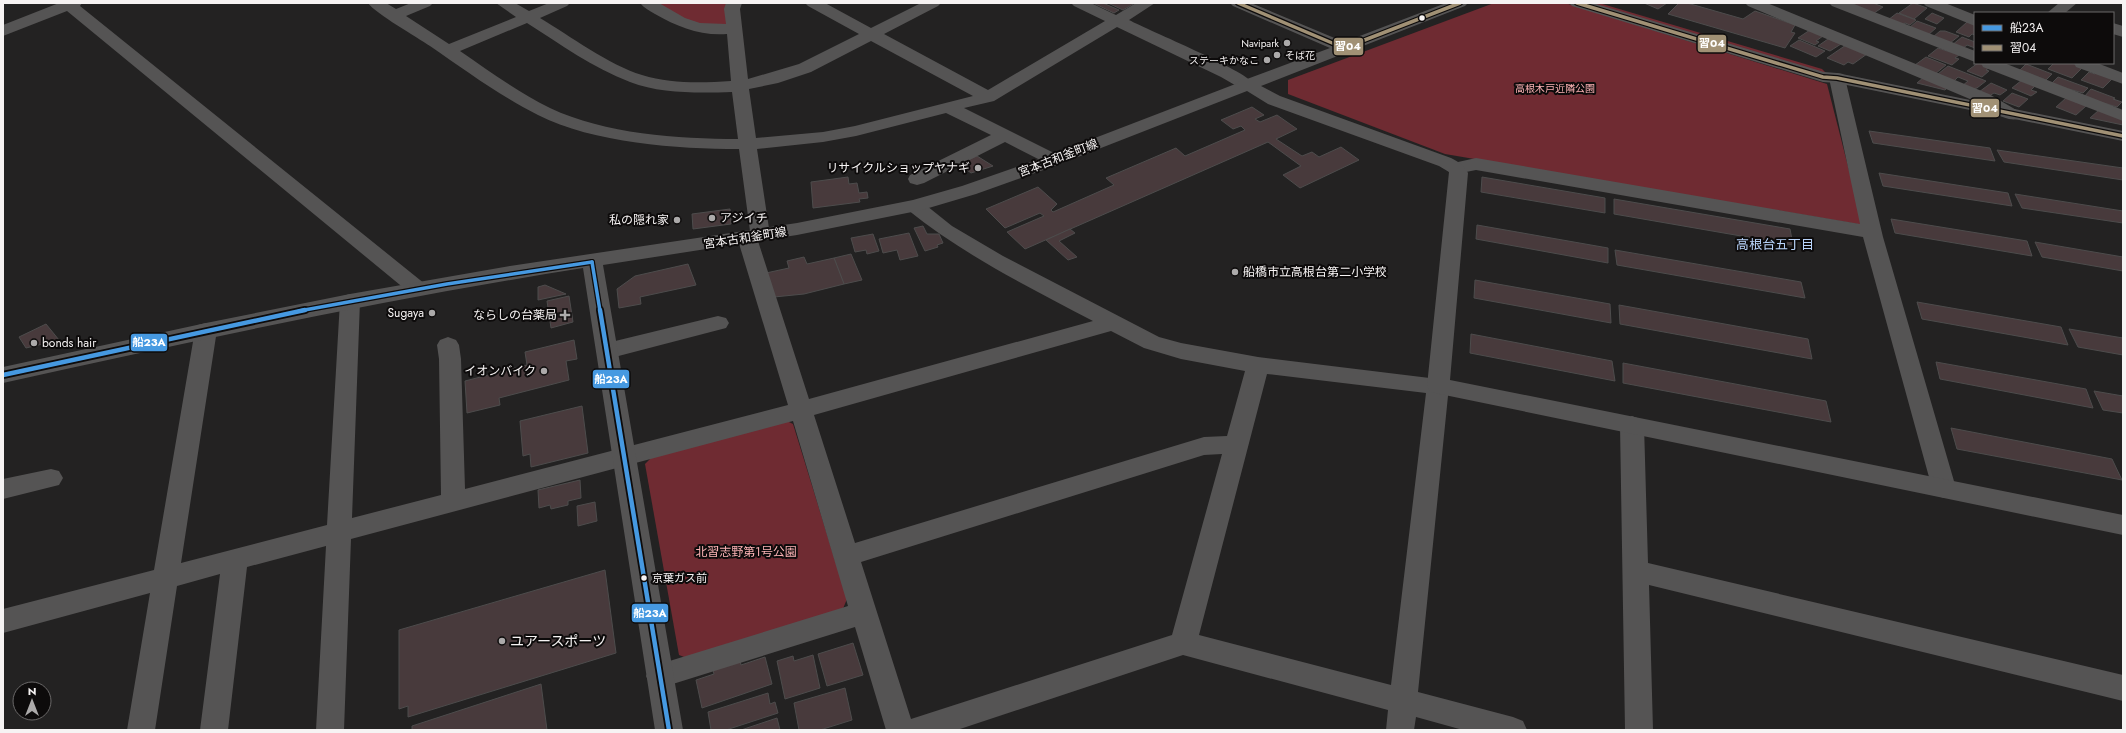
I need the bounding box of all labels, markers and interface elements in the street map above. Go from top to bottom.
legend [1974,12,2114,64]
unlabelled marker [1417,13,1427,23]
text: 船23A [2010,19,2043,37]
line badge: 習04 [1697,34,1727,53]
text: 習04 [1699,35,1725,51]
place label: Navipark [1241,36,1280,51]
line badge: 習04 [1333,37,1364,56]
marker: Navipark [1282,38,1292,48]
text: 習04 [1335,38,1361,54]
text: 習04 [2010,39,2036,57]
place label: そば花 [1285,48,1315,63]
marker: そば花 [1272,50,1282,60]
place label: ステーキかなこ [1189,53,1259,68]
marker: ステーキかなこ [1262,55,1272,65]
park label: 高根木戸近隣公園 [1515,81,1595,96]
line badge: 習04 [1970,98,2000,118]
text: 習04 [1972,100,1998,116]
street label: 宮本古和釜町線 [1016,135,1100,181]
place label: リサイクルショップヤナギ [827,159,970,177]
marker: リサイクルショップヤナギ [973,163,983,173]
place label: アジイチ [720,209,768,227]
place label: 私の隠れ家 [609,211,669,229]
marker: アジイチ [707,213,717,223]
marker: 私の隠れ家 [672,215,682,225]
street label: 宮本古和釜町線 [702,223,788,253]
district label: 高根台五丁目 [1736,235,1814,254]
place label: 船橋市立高根台第二小学校 [1243,263,1387,281]
marker: 船橋市立高根台第二小学校 [1230,267,1240,277]
place label: Sugaya [388,304,424,322]
place label: ならしの台薬局 [473,306,557,324]
marker: Sugaya [427,308,437,318]
marker: ならしの台薬局 [560,310,570,320]
line badge: 船23A [130,333,168,352]
place label: bonds hair [42,334,97,352]
text: 船23A [132,334,166,350]
marker: bonds hair [29,338,39,348]
place label: イオンバイク [464,362,536,380]
marker: イオンバイク [539,366,549,376]
line badge: 船23A [592,369,630,389]
text: 船23A [594,371,628,387]
park label: 北習志野第1号公園 [695,543,797,561]
place label: 京葉ガス前 [652,570,707,586]
marker: 京葉ガス前 [639,573,649,583]
line badge: 船23A [631,603,669,623]
text: 船23A [633,605,667,621]
place label: ユアースポーツ [510,631,606,651]
marker: ユアースポーツ [497,636,507,646]
north arrow [12,681,52,721]
text: N [28,683,36,699]

